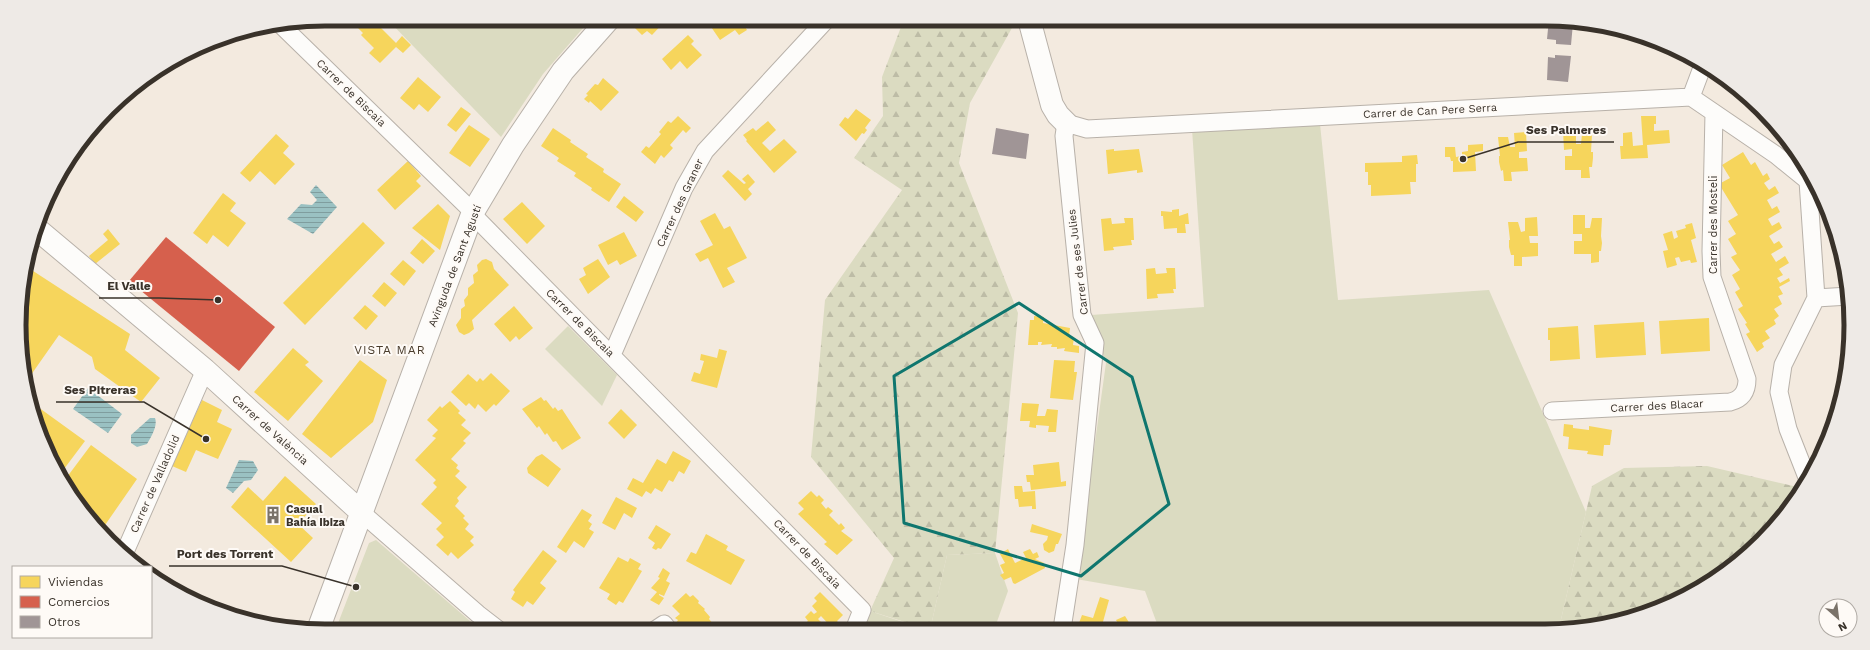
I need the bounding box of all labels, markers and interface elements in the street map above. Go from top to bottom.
street label: Carrer de Biscaia [314,57,388,129]
street label: Carrer de Can Pere Serra [1363,101,1497,121]
callout: Ses Palmeres [1518,118,1614,142]
text: Ses Palmeres [1526,123,1607,137]
street label: Carrer des Graner [654,156,706,249]
street label: Carrer des Mosteli [1707,176,1720,274]
street label: Avinguda de Sant Agustí [426,203,484,329]
street label: Carrer de ses Julies [1065,208,1091,316]
callout: El Valle [99,274,159,298]
text: El Valle [107,279,151,293]
street label: Carrer de Biscaia [543,286,617,360]
district label: VISTA MAR [354,343,426,357]
callout: Ses Pitreras [56,378,144,402]
text: Ses Pitreras [64,383,136,397]
street label: Carrer de València [229,392,311,468]
street label: Carrer des Blacar [1610,397,1704,415]
street label: Carrer de Valladolid [128,433,182,535]
place label: Casual Bahía Ibiza [286,503,346,529]
building icon: Casual Bahía Ibiza [263,505,283,525]
street label: Carrer de Biscaia [771,517,843,591]
callout: Port des Torrent [169,542,282,566]
text: Port des Torrent [177,547,274,561]
legend [12,566,152,638]
text: Viviendas [48,575,103,589]
text: Comercios [48,595,110,609]
north arrow [1818,598,1858,638]
text: Otros [48,615,80,629]
text: N [1836,619,1849,634]

